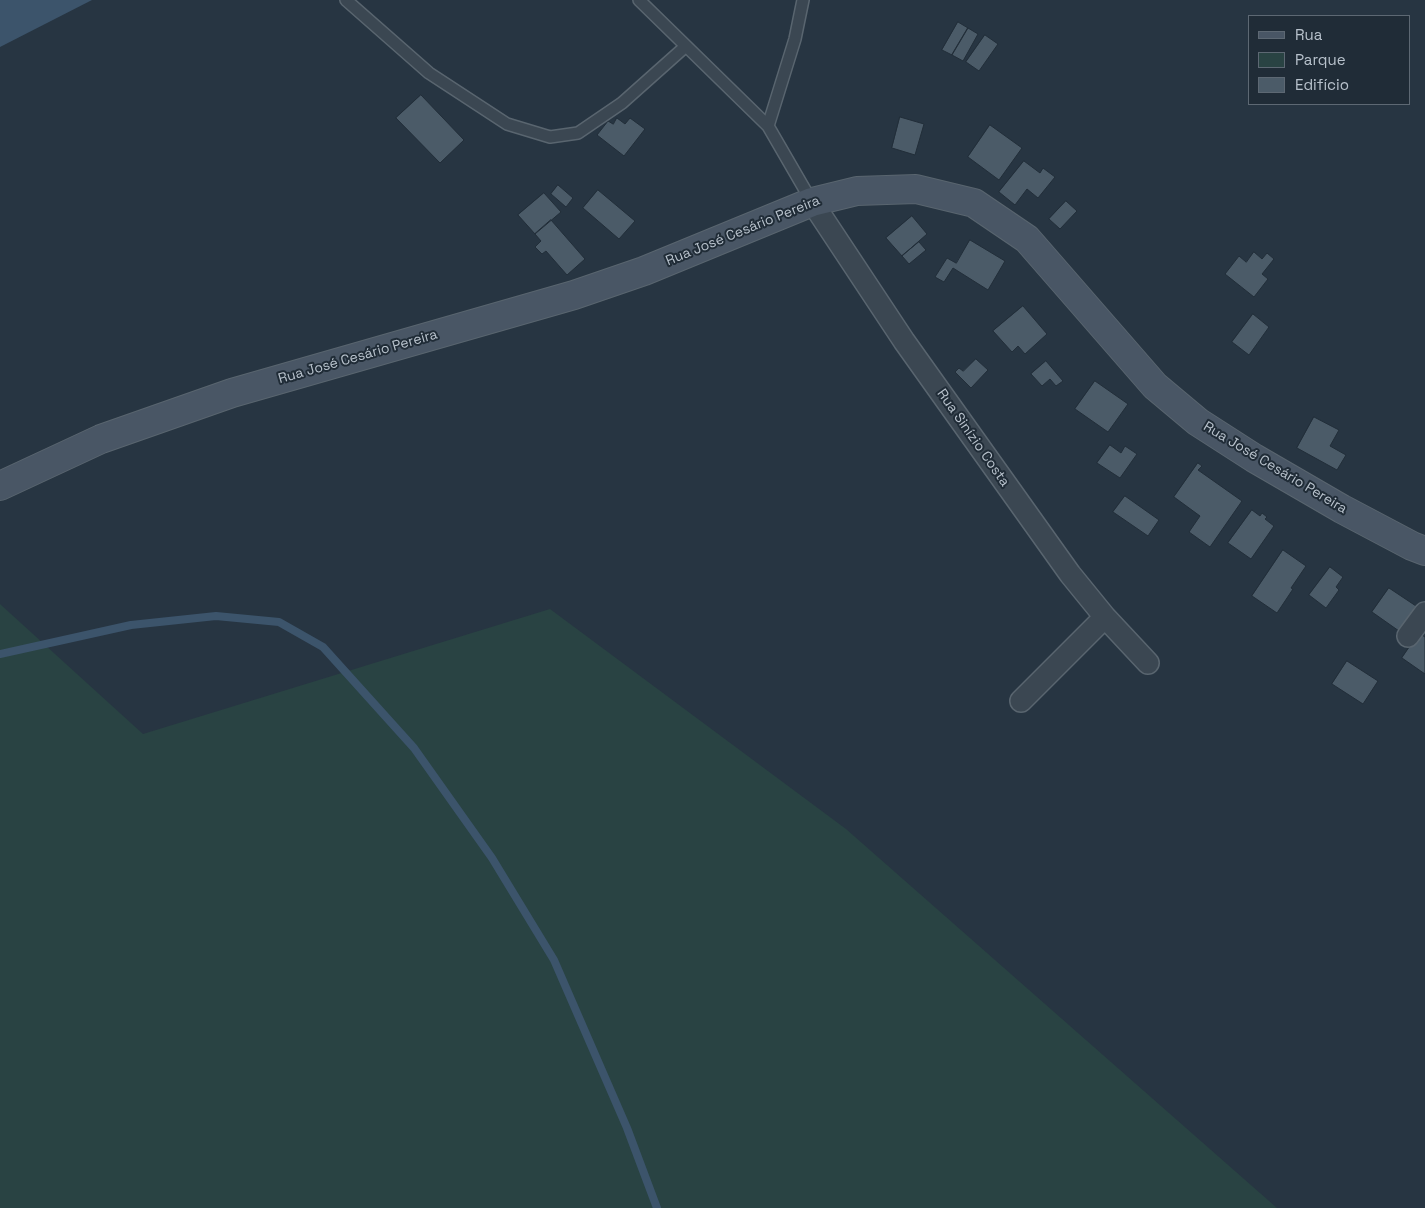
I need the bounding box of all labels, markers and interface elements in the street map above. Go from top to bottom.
legend [1248,15,1410,105]
text: Rua [1295,25,1322,44]
text: Parque [1295,50,1346,69]
text: Edifício [1295,75,1349,94]
street label: Rua José Cesário Pereira [663,192,823,270]
street label: Rua José Cesário Pereira [276,326,440,388]
street label: Rua Sinízio Costa [933,386,1013,490]
street label: Rua José Cesário Pereira [1200,418,1350,518]

